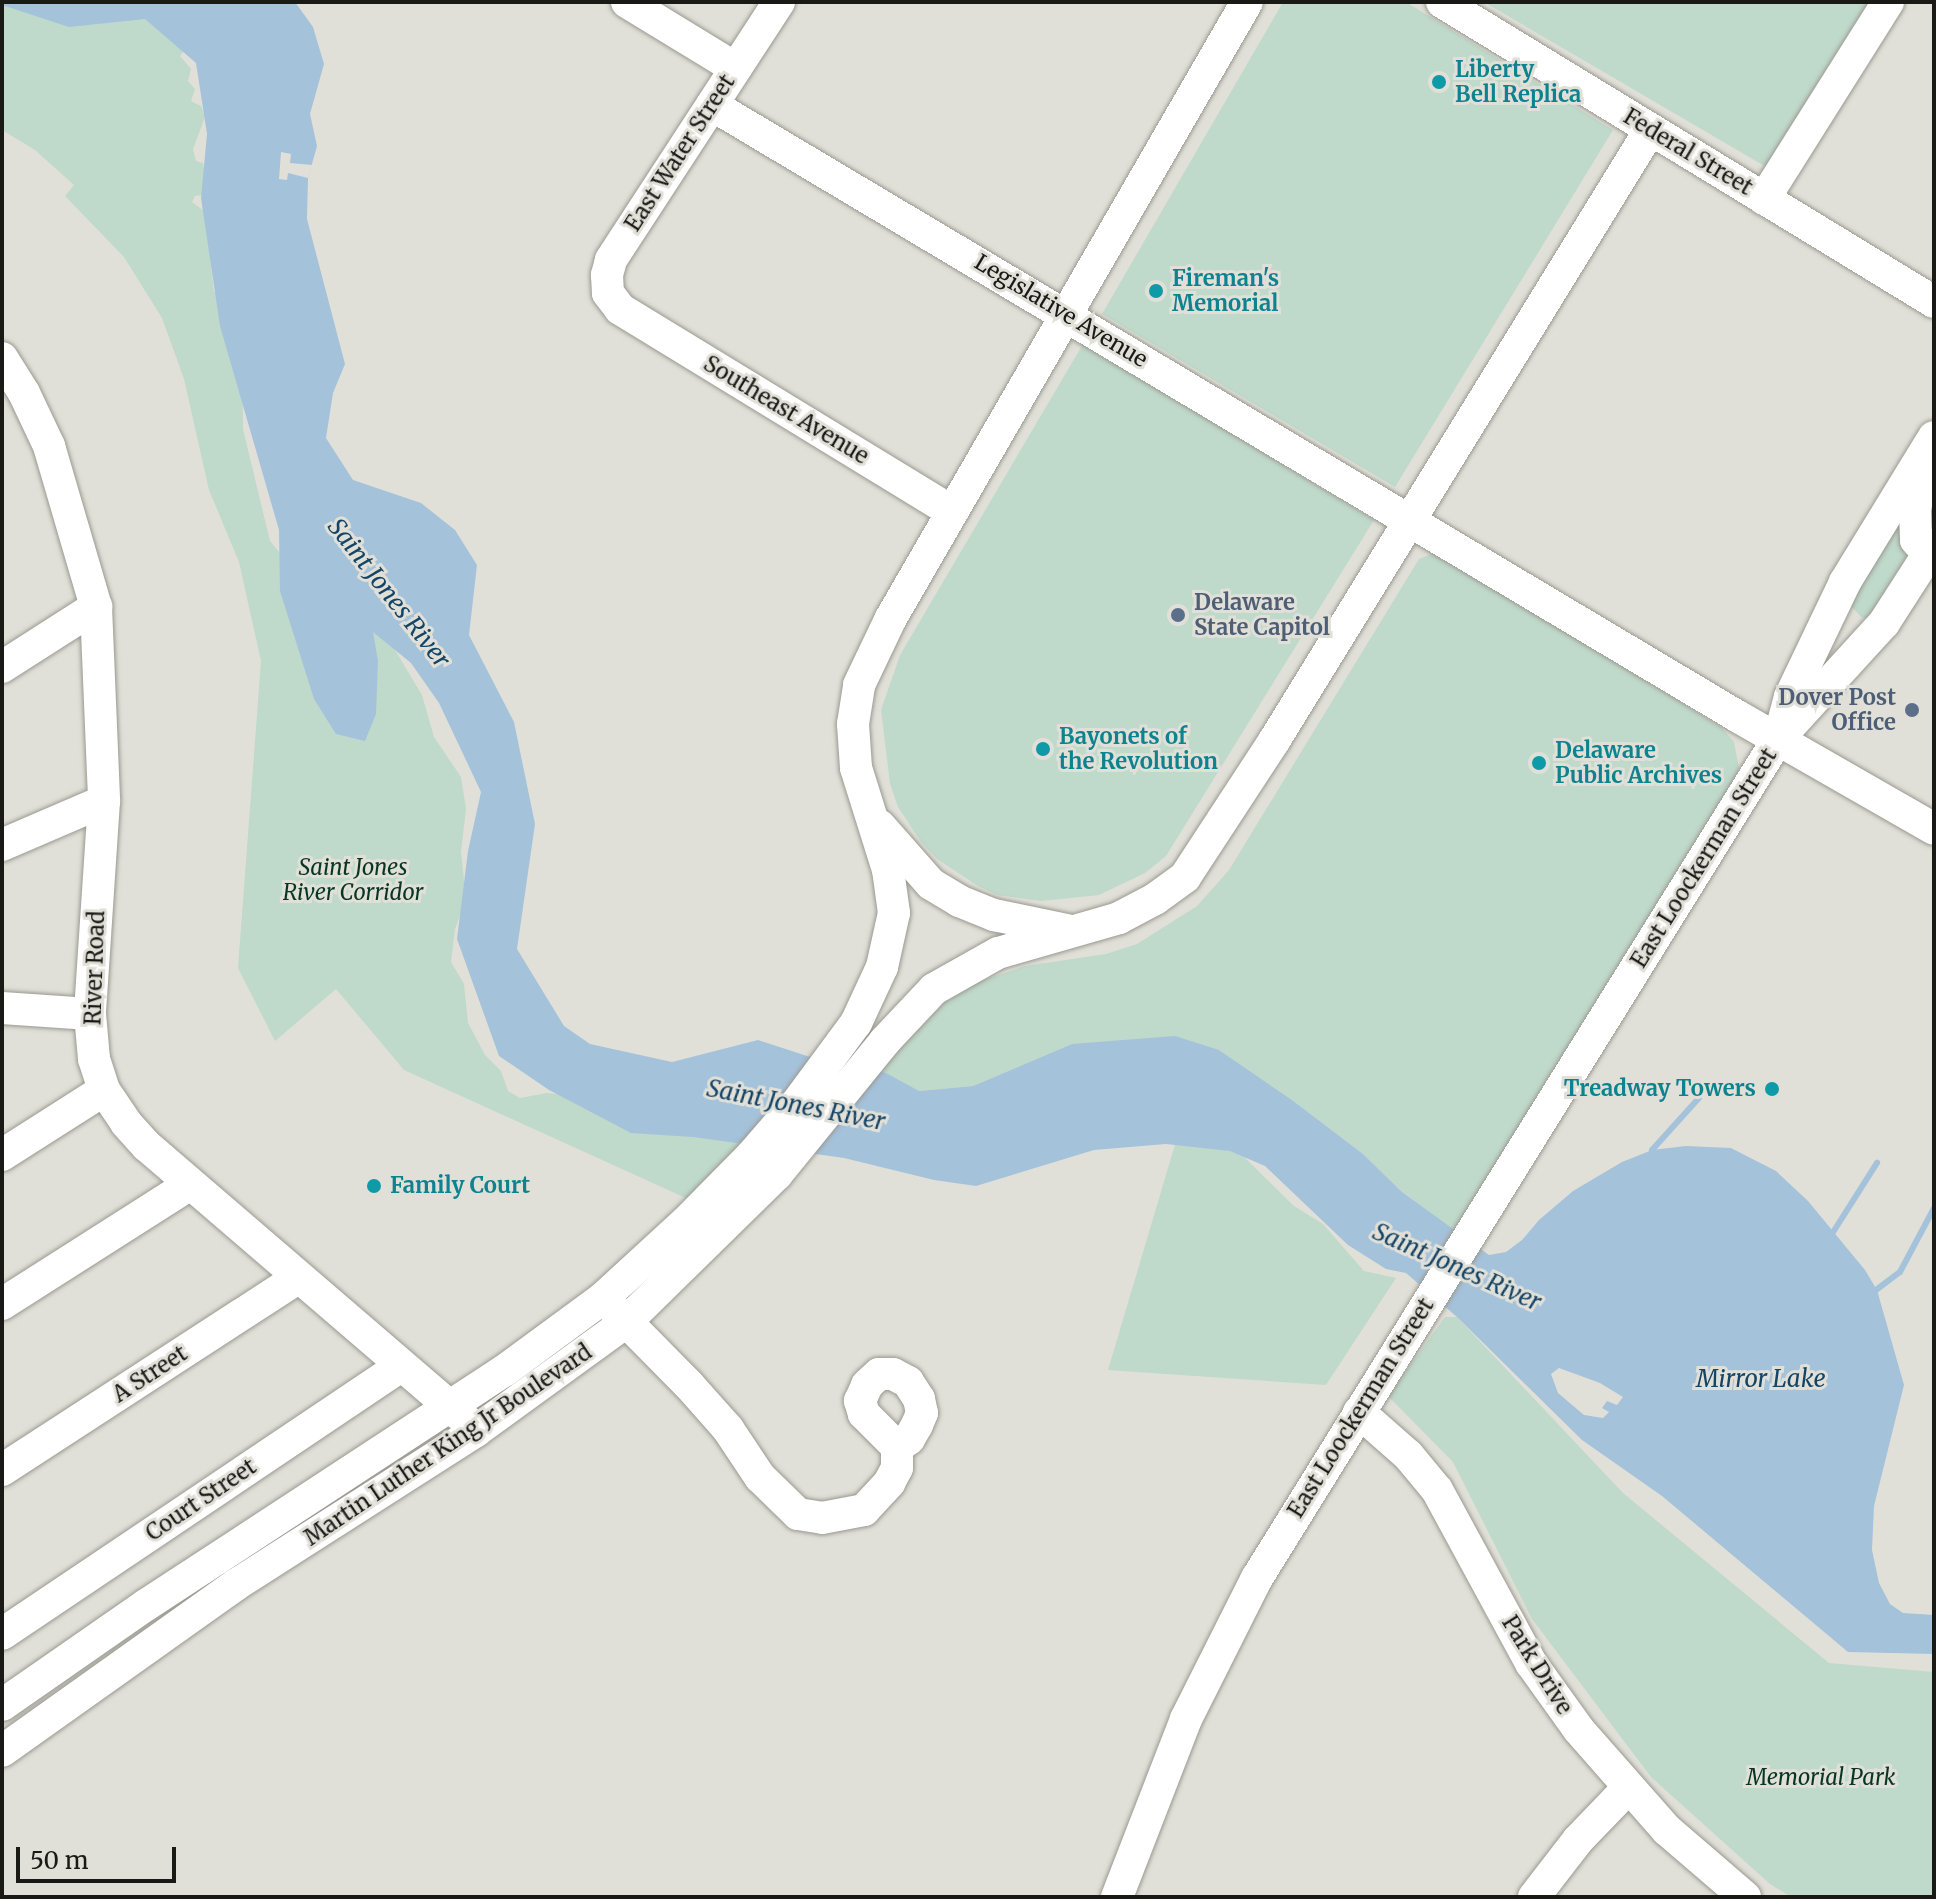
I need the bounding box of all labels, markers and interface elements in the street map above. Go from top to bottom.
place label: Liberty Bell Replica [1455,56,1581,108]
street label: East Water Street [620,70,740,236]
marker: Liberty Bell Replica [1430,73,1448,91]
street label: Federal Street [1619,103,1757,201]
street label: Legislative Avenue [970,249,1152,373]
place label: Fireman's Memorial [1172,265,1279,316]
marker: Fireman's Memorial [1147,282,1165,300]
street label: Southeast Avenue [699,350,873,470]
water label: Saint Jones River [322,513,456,673]
place label: Delaware State Capitol [1194,589,1330,640]
marker: Delaware State Capitol [1169,606,1187,624]
place label: Dover Post Office [1778,684,1896,736]
marker: Dover Post Office [1903,701,1921,719]
place label: Bayonets of the Revolution [1059,723,1218,774]
place label: Delaware Public Archives [1555,737,1722,788]
marker: Bayonets of the Revolution [1034,740,1052,758]
street label: East Loockerman Street [1626,743,1782,973]
marker: Delaware Public Archives [1530,754,1548,772]
park label: Saint Jones River Corridor [283,854,423,906]
street label: River Road [80,910,110,1026]
water label: Saint Jones River [704,1074,888,1136]
place label: Treadway Towers [1564,1076,1756,1102]
marker: Treadway Towers [1763,1080,1781,1098]
place label: Family Court [390,1173,530,1199]
marker: Family Court [365,1177,383,1195]
water label: Saint Jones River [1368,1217,1546,1317]
street label: East Loockerman Street [1283,1293,1439,1523]
street label: Martin Luther King Jr Boulevard [299,1339,597,1551]
street label: A Street [108,1340,192,1408]
water label: Mirror Lake [1696,1365,1826,1393]
street label: Court Street [141,1453,261,1547]
street label: Park Drive [1496,1611,1578,1719]
park label: Memorial Park [1747,1765,1895,1791]
scale bar [20,1831,180,1881]
text: 50 m [30,1845,89,1876]

